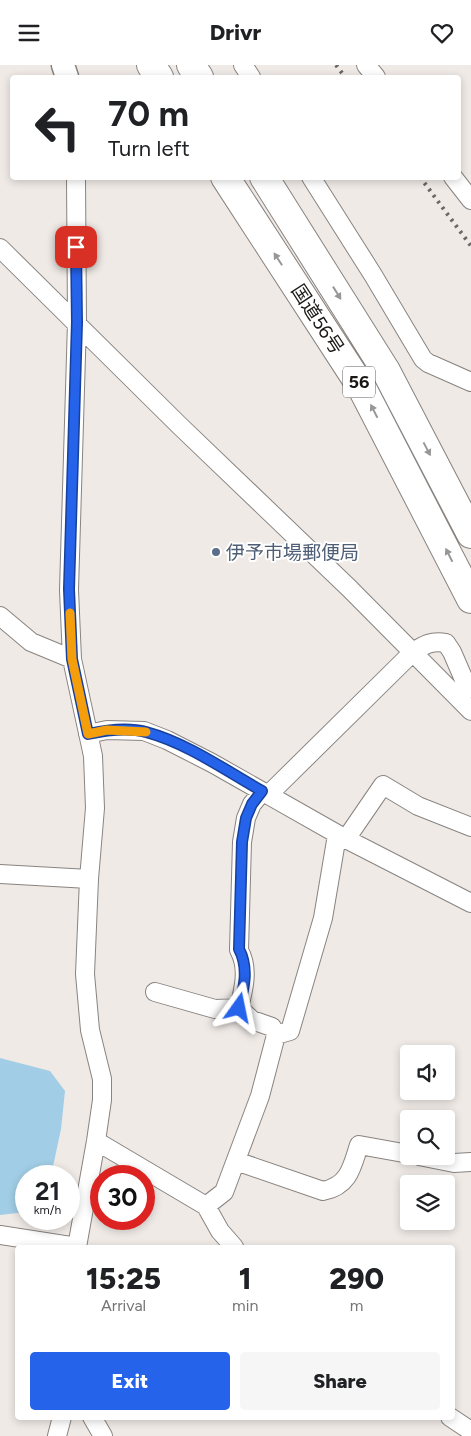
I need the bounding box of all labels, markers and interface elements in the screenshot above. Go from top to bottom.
icon: menu [15,19,43,47]
text: Drivr [210,19,261,46]
icon: heart [428,19,456,47]
text: 70 m [108,93,189,135]
icon: left [25,95,90,160]
text: Turn left [108,135,190,162]
pin [55,226,97,268]
icon: arrive [62,233,90,261]
one-way arrow [273,252,283,266]
street label: 国道56号 [287,280,349,359]
one-way arrow [332,286,342,299]
road number: 56 [343,367,375,397]
one-way arrow [370,404,378,418]
one-way arrow [423,442,431,456]
place label: 伊予市場郵便局 [226,541,359,564]
marker: 伊予市場郵便局 [210,546,222,558]
one-way arrow [445,548,453,563]
position arrow [212,981,264,1033]
map controls [400,1045,455,1230]
button: sound [400,1045,455,1100]
button: search [400,1110,455,1165]
speed limit sign: 30 [90,1165,155,1230]
button: layers [400,1175,455,1230]
text: 21 [35,1176,60,1206]
text: km/h [34,1203,61,1217]
text: 15:25 [86,1260,161,1297]
text: 1 [239,1260,252,1297]
text: 290 [329,1260,384,1297]
text: Arrival [101,1296,146,1315]
text: min [232,1296,258,1315]
text: m [350,1296,363,1315]
button: Exit [30,1352,230,1410]
button: Share [240,1352,440,1410]

